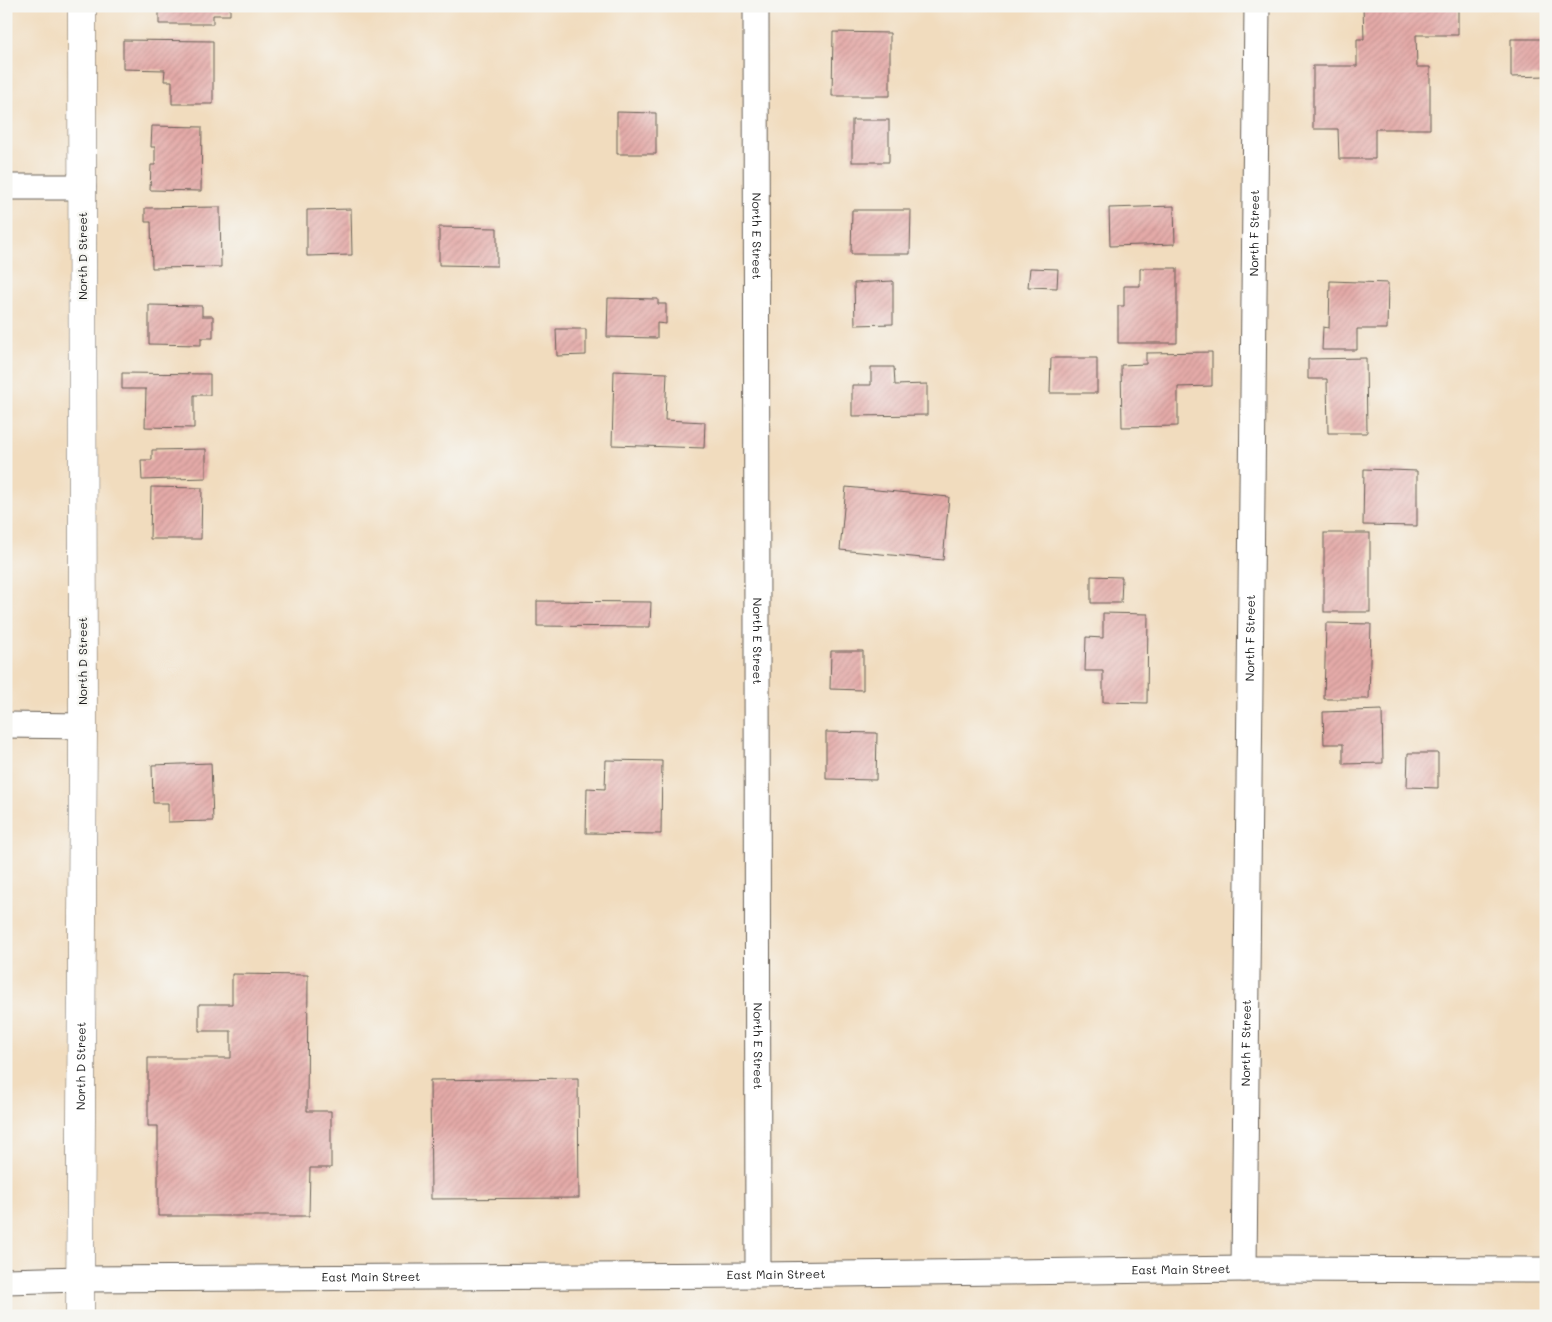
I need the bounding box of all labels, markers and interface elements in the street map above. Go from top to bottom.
street label: North F Street [1245,190,1262,276]
street label: North E Street [749,193,765,279]
street label: North D Street [74,212,90,300]
street label: North F Street [1241,595,1258,681]
street label: North E Street [750,598,766,684]
street label: North D Street [74,617,90,705]
street label: North F Street [1237,1000,1254,1086]
street label: North E Street [751,1003,767,1089]
street label: North D Street [72,1022,88,1110]
street label: East Main Street [1131,1260,1230,1277]
street label: East Main Street [726,1265,825,1282]
street label: East Main Street [322,1268,420,1285]

